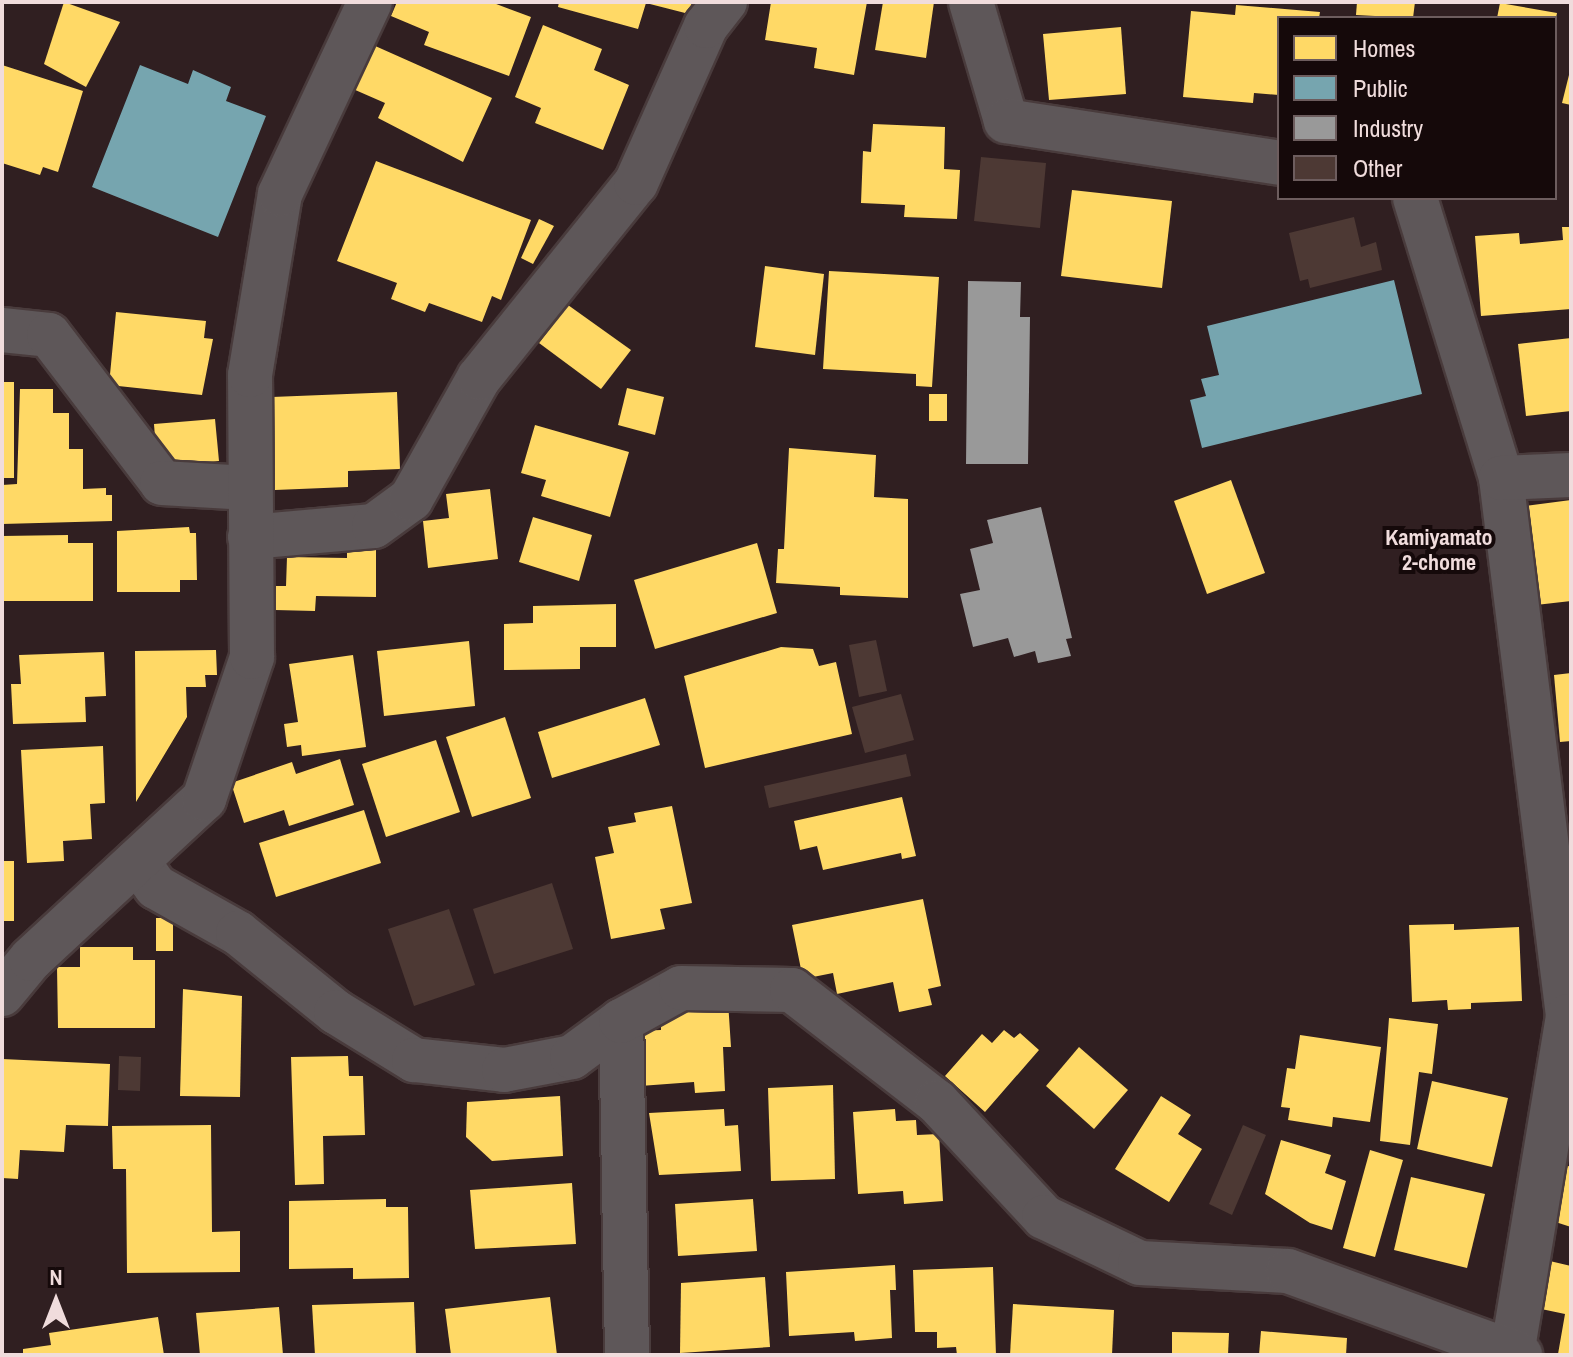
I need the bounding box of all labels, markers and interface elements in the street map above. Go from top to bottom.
legend [1277,16,1557,200]
text: Homes [1353,32,1415,64]
text: Public [1353,72,1408,104]
text: Industry [1353,112,1423,144]
text: Other [1353,152,1402,184]
district label: Kamiyamato 2-chome [1385,524,1493,576]
north arrow [16,1261,96,1341]
text: N [49,1262,63,1292]

